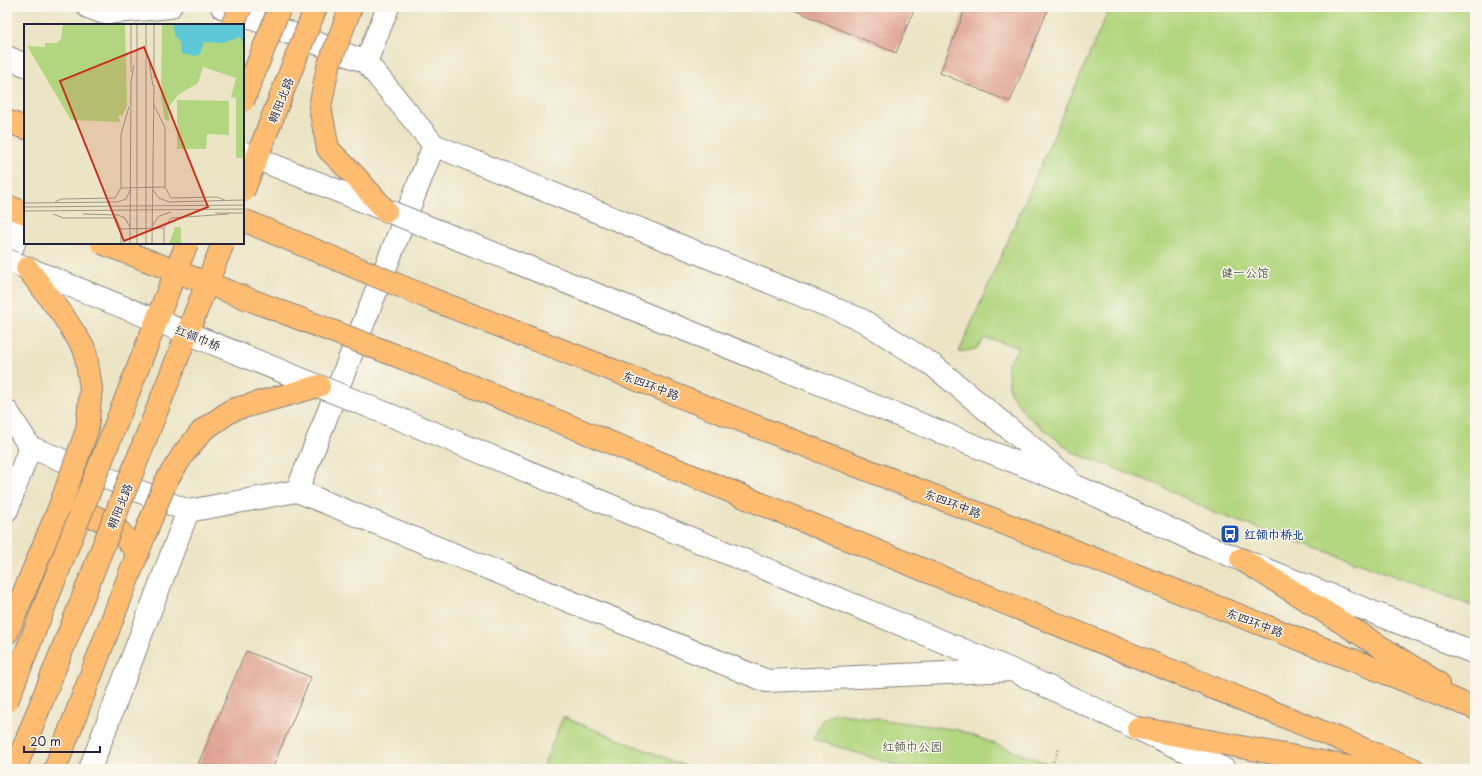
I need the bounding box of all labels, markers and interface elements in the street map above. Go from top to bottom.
inset map [24,24,244,244]
street label: 朝阳北路 [263,74,297,126]
park label: 健一公馆 [1221,263,1269,281]
street label: 红领巾桥 [172,320,225,355]
street label: 东四环中路 [620,366,682,404]
street label: 朝阳北路 [102,480,136,532]
street label: 东四环中路 [922,484,984,522]
bus stop icon: 红领巾桥北 [1219,523,1241,545]
place label: 红领巾桥北 [1244,525,1304,543]
street label: 东四环中路 [1224,603,1286,641]
scale bar [24,728,100,754]
text: 20 m [30,732,61,750]
park label: 红领巾公园 [882,737,942,755]

